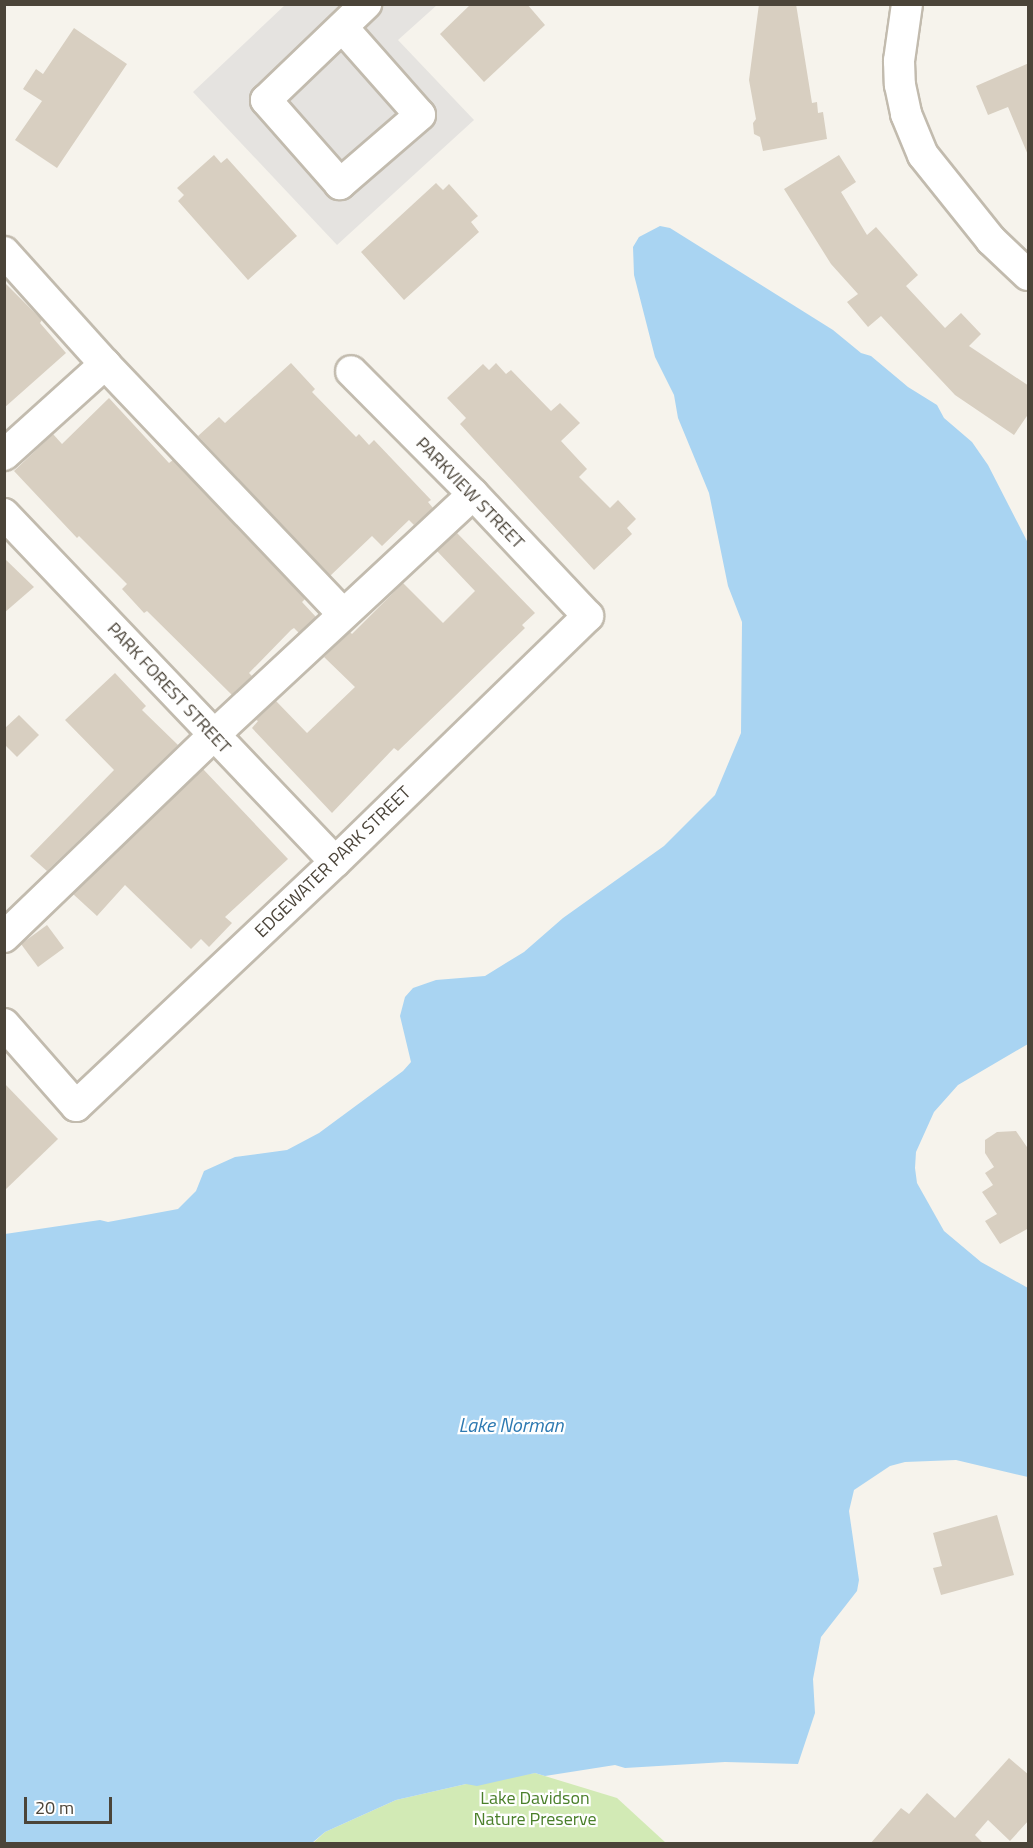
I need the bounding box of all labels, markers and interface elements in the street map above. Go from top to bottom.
street label: PARKVIEW STREET [411,433,529,553]
street label: PARK FOREST STREET [103,618,235,758]
street label: EDGEWATER PARK STREET [251,782,415,942]
water label: Lake Norman [459,1412,563,1436]
scale bar [27,1785,116,1823]
park label: Lake Davidson Nature Preserve [473,1788,597,1830]
text: 20 m [35,1794,74,1821]

